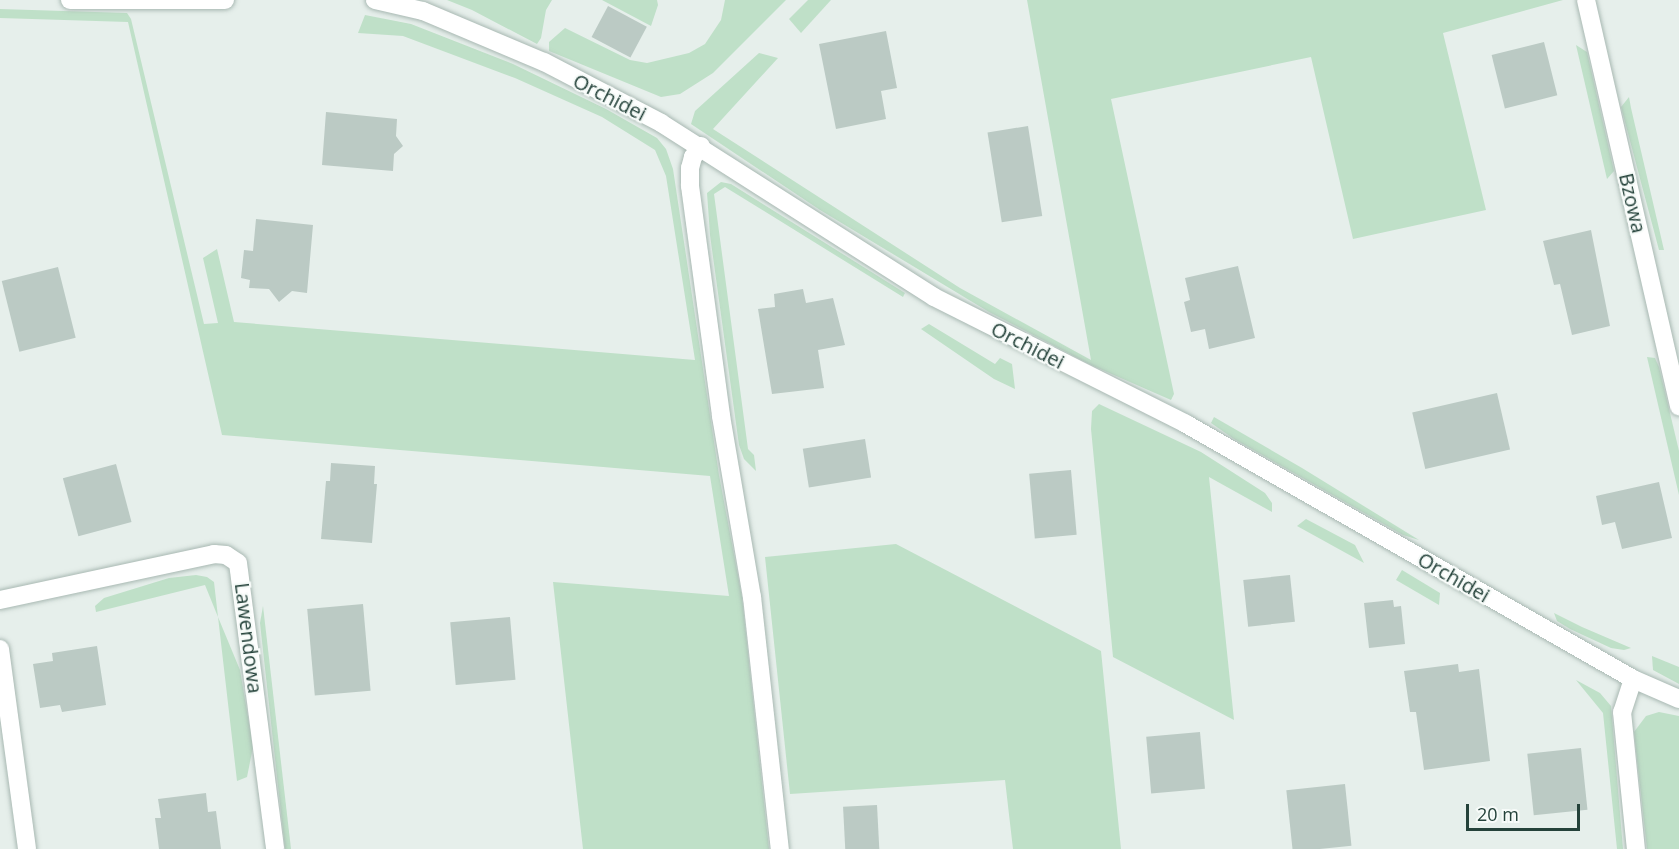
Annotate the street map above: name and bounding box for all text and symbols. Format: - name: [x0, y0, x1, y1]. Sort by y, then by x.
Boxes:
- street label: Orchidei: [569, 68, 651, 126]
- street label: Bzowa: [1614, 171, 1652, 235]
- street label: Orchidei: [987, 316, 1069, 374]
- street label: Orchidei: [1414, 547, 1494, 607]
- street label: Lawendowa: [230, 581, 268, 695]
- scale bar: [1469, 792, 1583, 830]
- text: 20 m: [1477, 802, 1519, 826]

